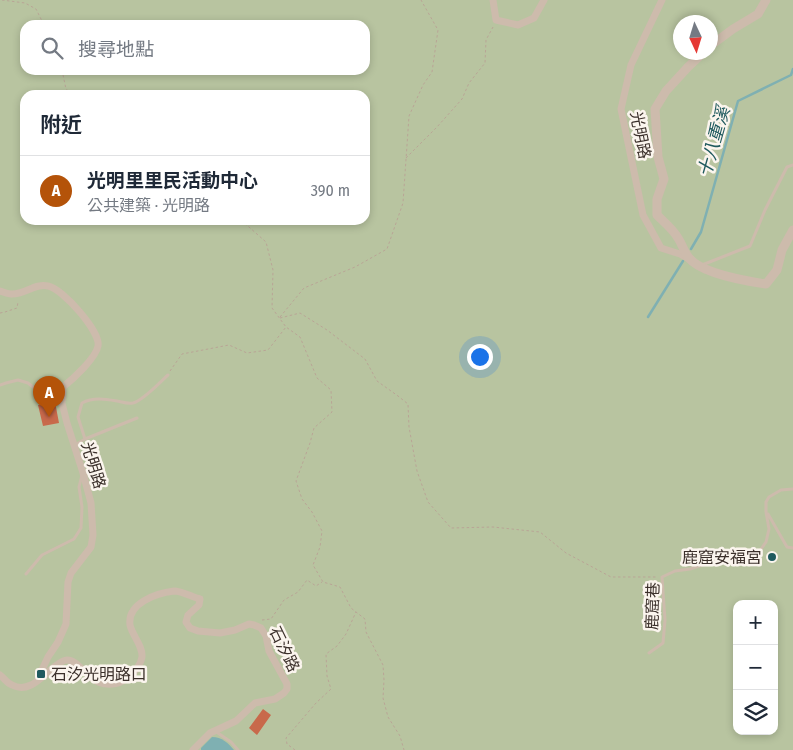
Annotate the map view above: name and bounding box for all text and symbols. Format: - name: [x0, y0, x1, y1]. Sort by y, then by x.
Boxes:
- north arrow: [673, 15, 718, 60]
- search box: [20, 20, 370, 75]
- icon: search: [38, 34, 66, 62]
- text: 搜尋地點: [78, 38, 154, 61]
- water label: 十八重溪: [694, 101, 735, 180]
- street label: 光明路: [627, 110, 654, 160]
- text: 附近: [40, 112, 82, 138]
- text: 光明里里民活動中心: [87, 169, 258, 192]
- text: A: [52, 181, 60, 200]
- text: 390 m: [311, 181, 350, 200]
- text: 公共建築 · 光明路: [87, 196, 210, 215]
- your location: [467, 344, 493, 370]
- pin: A: [33, 376, 65, 417]
- street label: 光明路: [77, 439, 110, 491]
- place label: 鹿窟安福宮: [682, 548, 762, 567]
- marker: 鹿窟安福宮: [766, 551, 778, 563]
- street label: 鹿窟巷: [642, 582, 663, 630]
- map controls: [733, 600, 778, 735]
- button: +: [733, 600, 778, 645]
- street label: 石汐路: [265, 623, 304, 675]
- button: −: [733, 645, 778, 690]
- place label: 石汐光明路口: [51, 665, 147, 684]
- marker: 石汐光明路口: [35, 668, 47, 680]
- button: layers: [733, 690, 778, 735]

